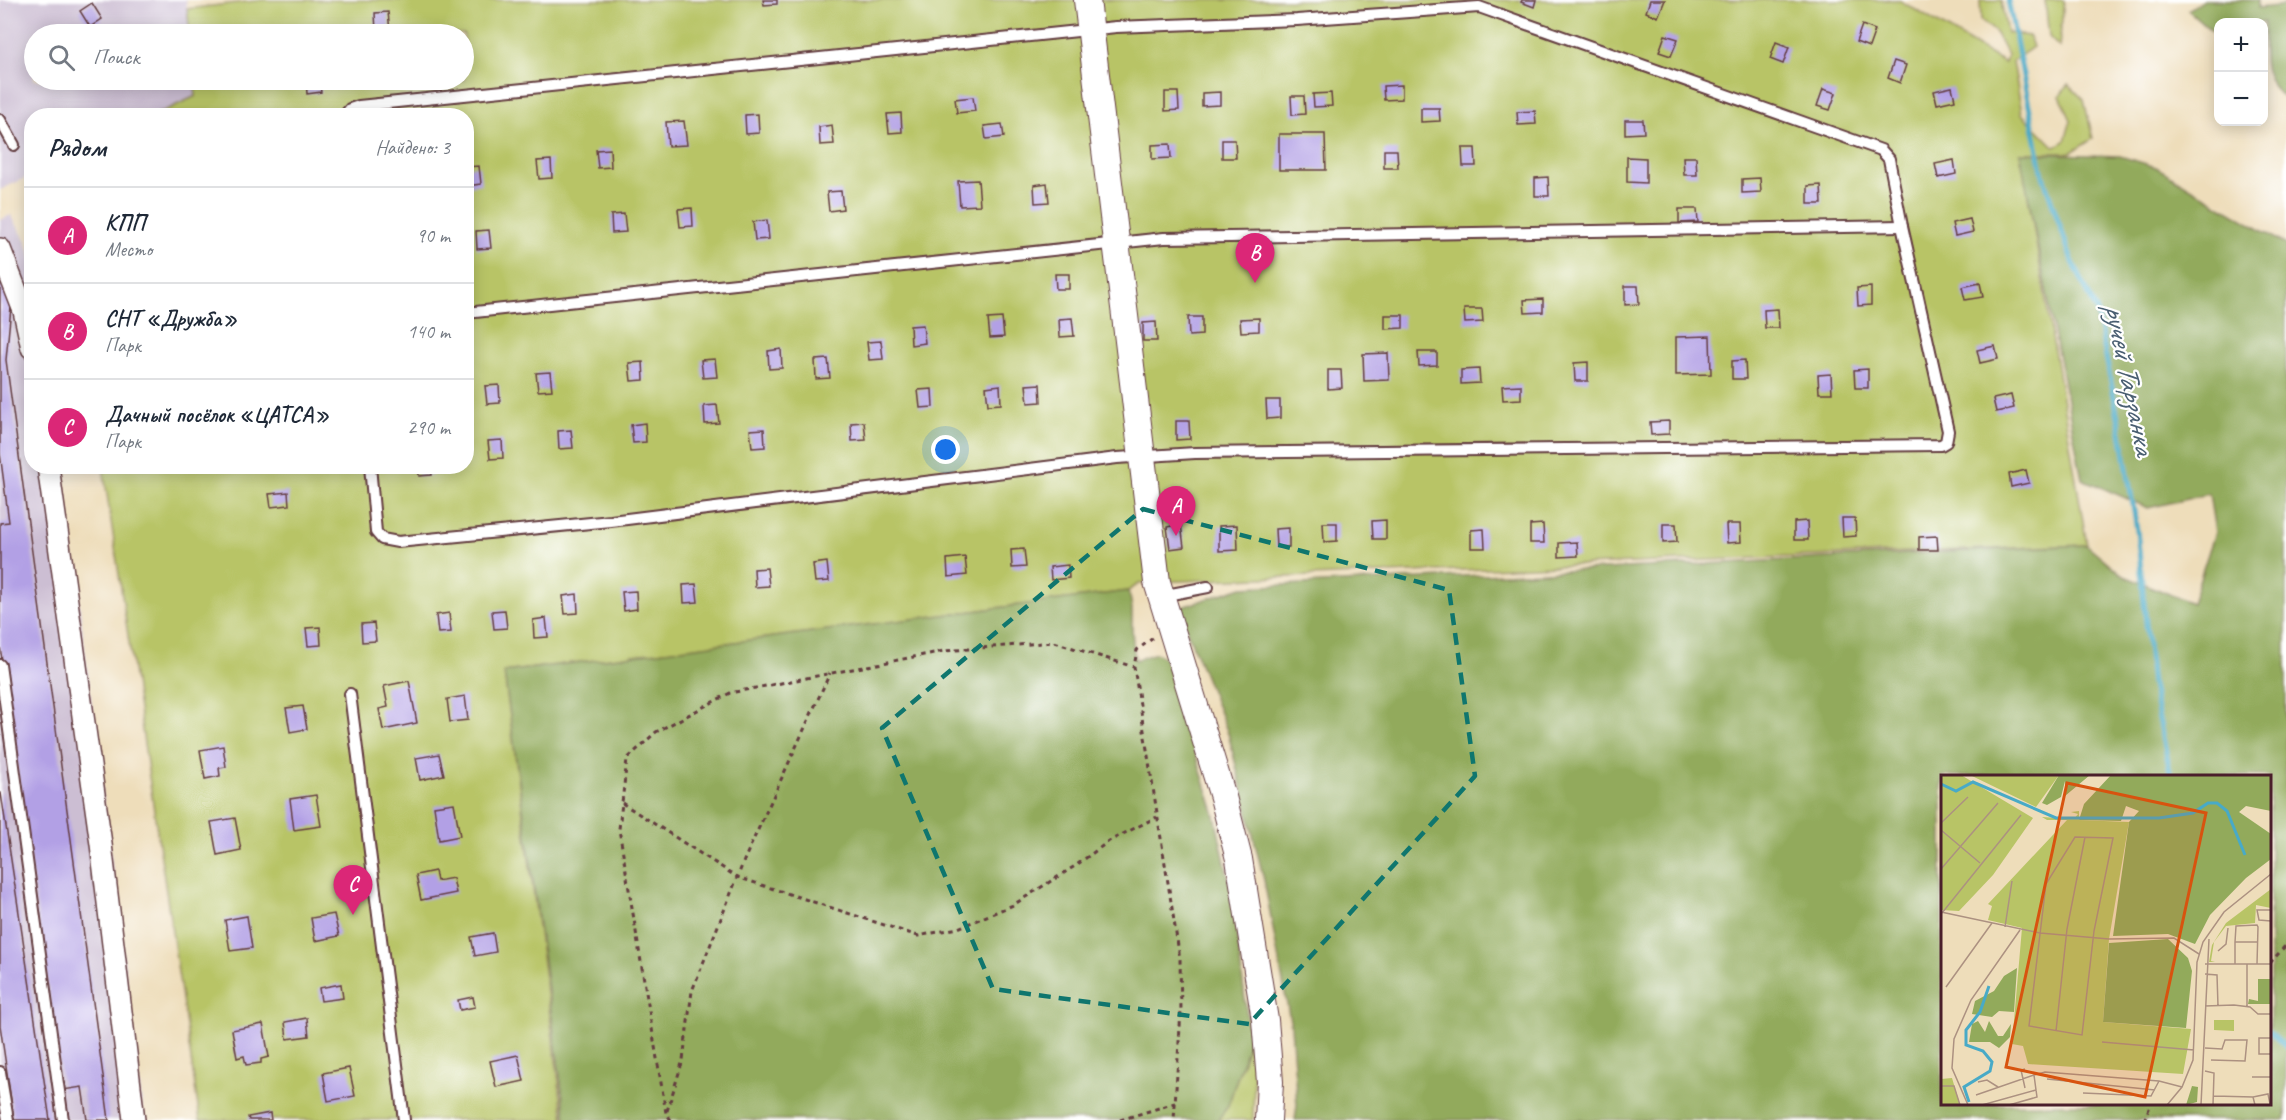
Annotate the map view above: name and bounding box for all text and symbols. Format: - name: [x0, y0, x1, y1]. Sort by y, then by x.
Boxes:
- map controls: [2214, 18, 2268, 126]
- button: +: [2214, 18, 2268, 72]
- search box: [24, 24, 474, 90]
- icon: search: [45, 41, 78, 74]
- text: Поиск: [93, 43, 139, 71]
- button: −: [2214, 72, 2268, 126]
- text: Рядом: [48, 131, 106, 164]
- text: Найдено: 3: [375, 135, 450, 160]
- text: КПП: [105, 209, 145, 237]
- text: A: [62, 223, 73, 248]
- text: 90 m: [416, 223, 450, 248]
- pin: B: [1236, 234, 1274, 283]
- text: Место: [105, 237, 152, 262]
- water label: ручей Тарзанка: [2095, 299, 2165, 461]
- text: СНТ «Дружба»: [105, 305, 237, 333]
- text: B: [62, 319, 73, 344]
- text: 140 m: [407, 319, 450, 344]
- text: Парк: [105, 333, 141, 358]
- text: Дачный посёлок «ЦАТСА»: [105, 401, 329, 429]
- text: C: [63, 415, 72, 440]
- text: 290 m: [407, 415, 450, 440]
- text: Парк: [105, 429, 141, 454]
- your location: [931, 435, 960, 464]
- pin: A: [1156, 486, 1196, 536]
- inset map: [1941, 775, 2271, 1105]
- pin: C: [334, 866, 372, 915]

